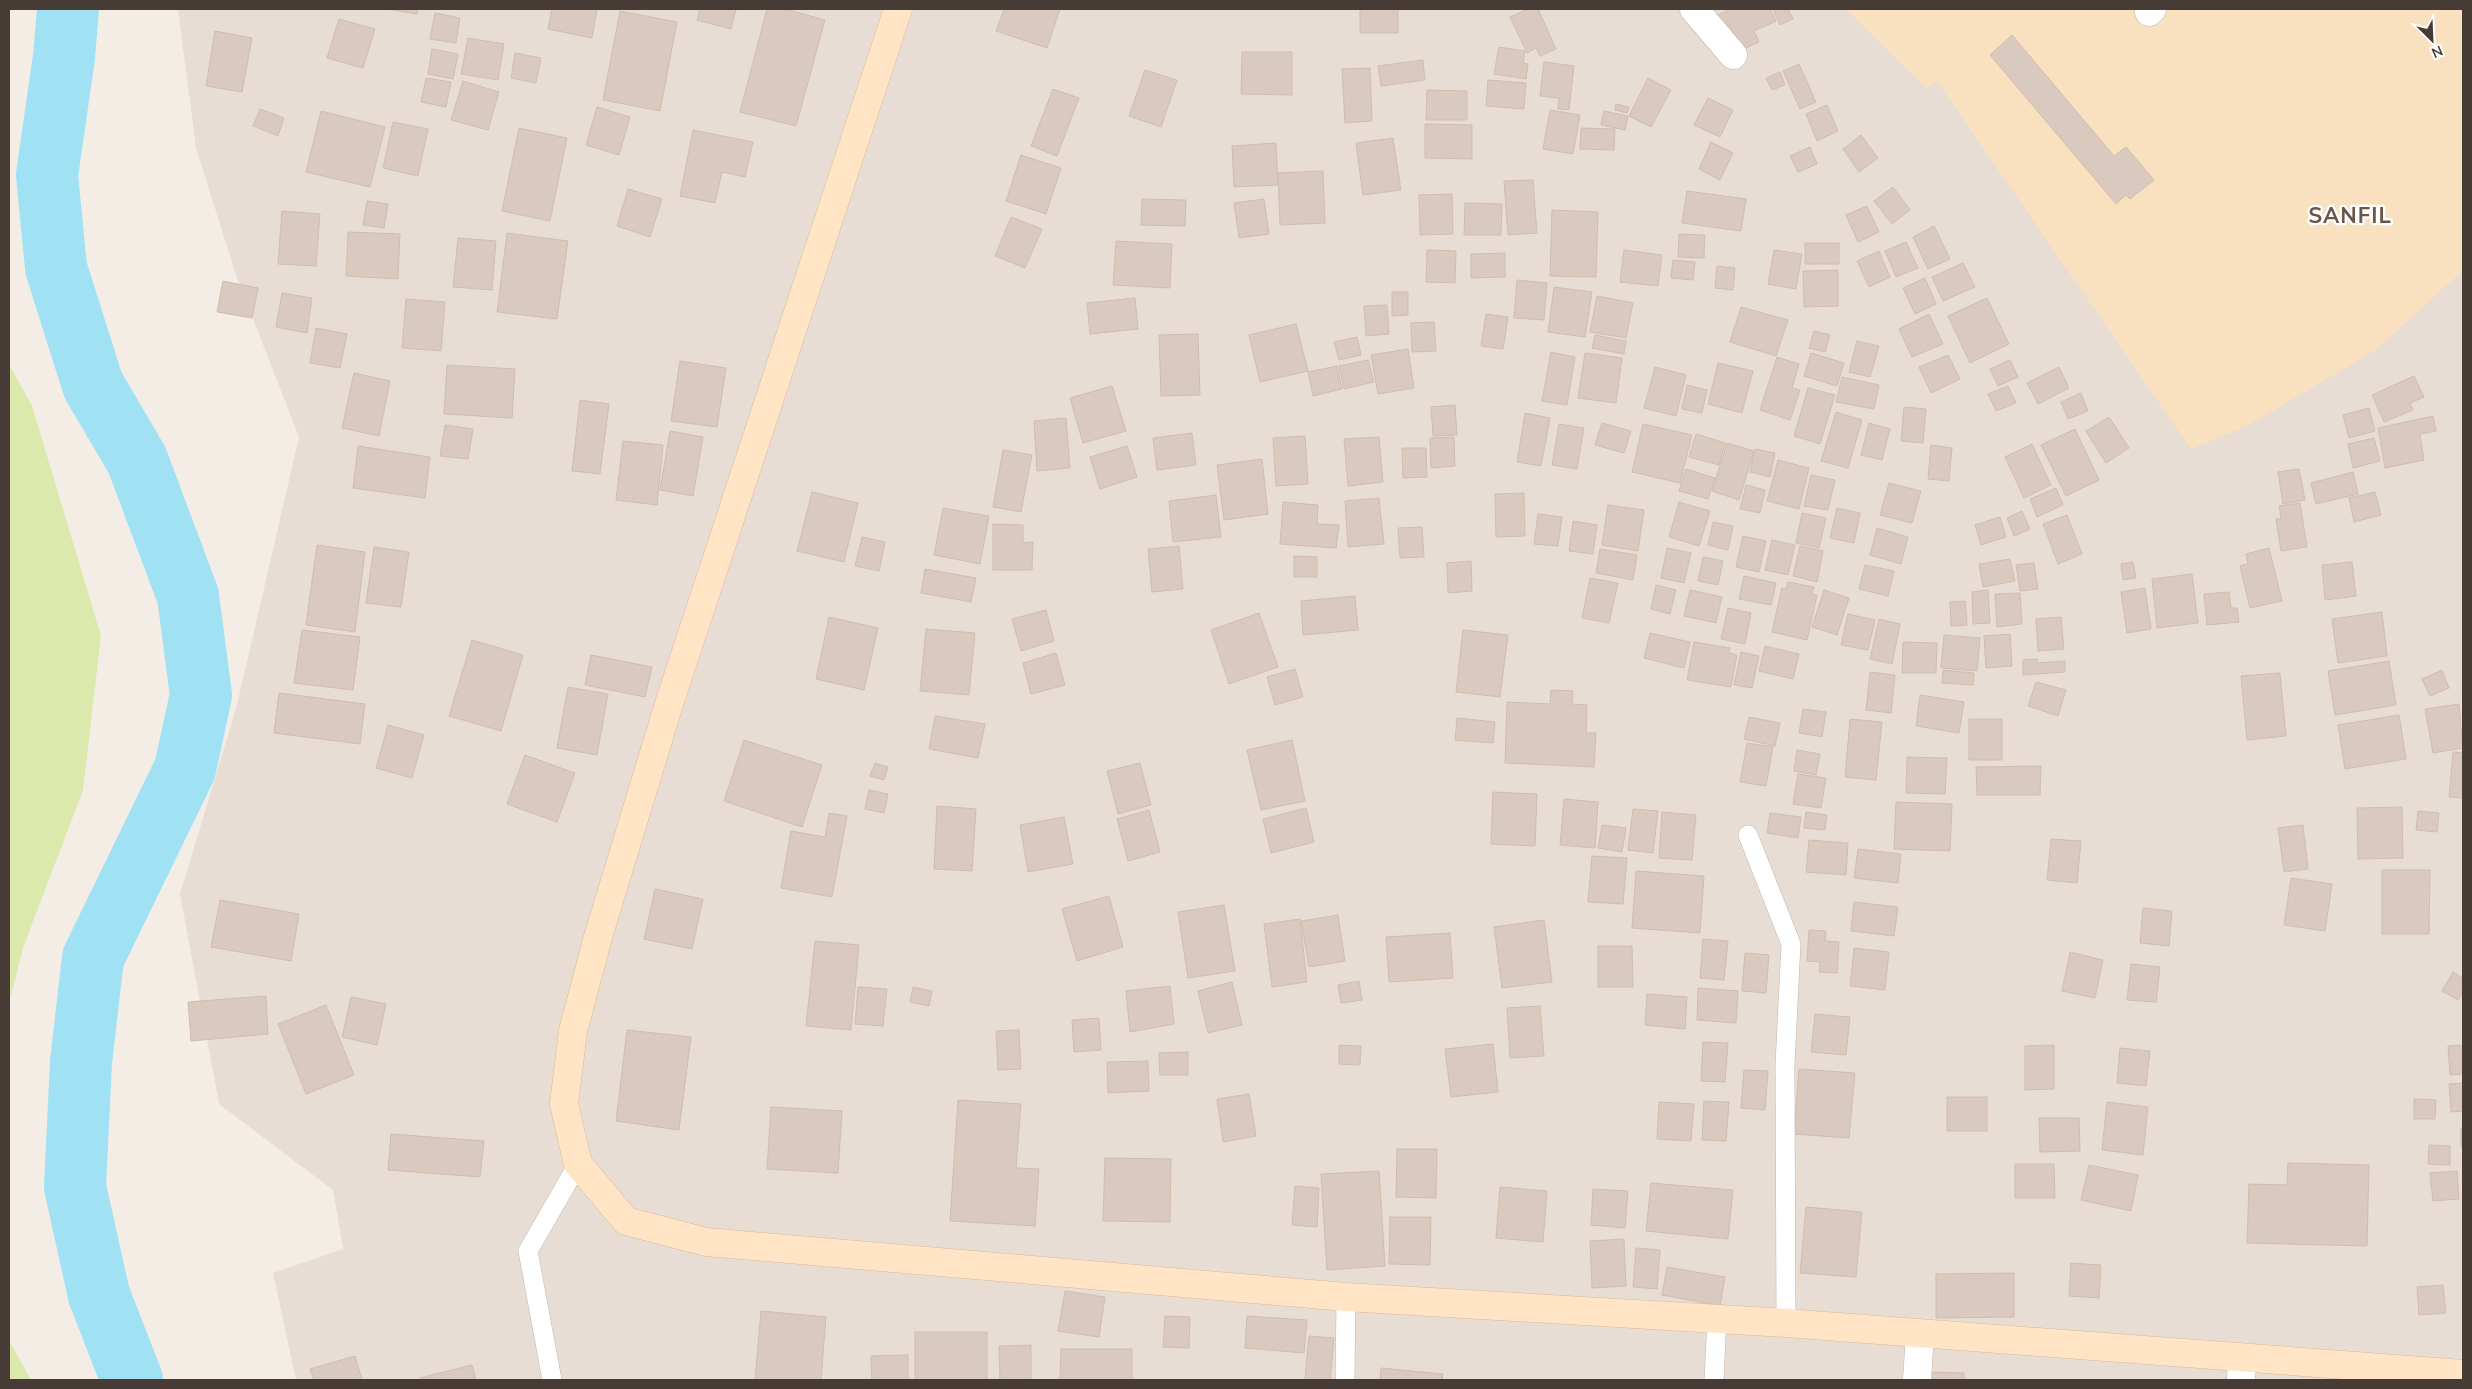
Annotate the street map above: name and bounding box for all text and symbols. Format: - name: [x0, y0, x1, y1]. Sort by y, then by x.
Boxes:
- north arrow: [2407, 15, 2457, 65]
- text: N: [2428, 41, 2446, 62]
- district label: SANFIL: [2308, 201, 2392, 231]

